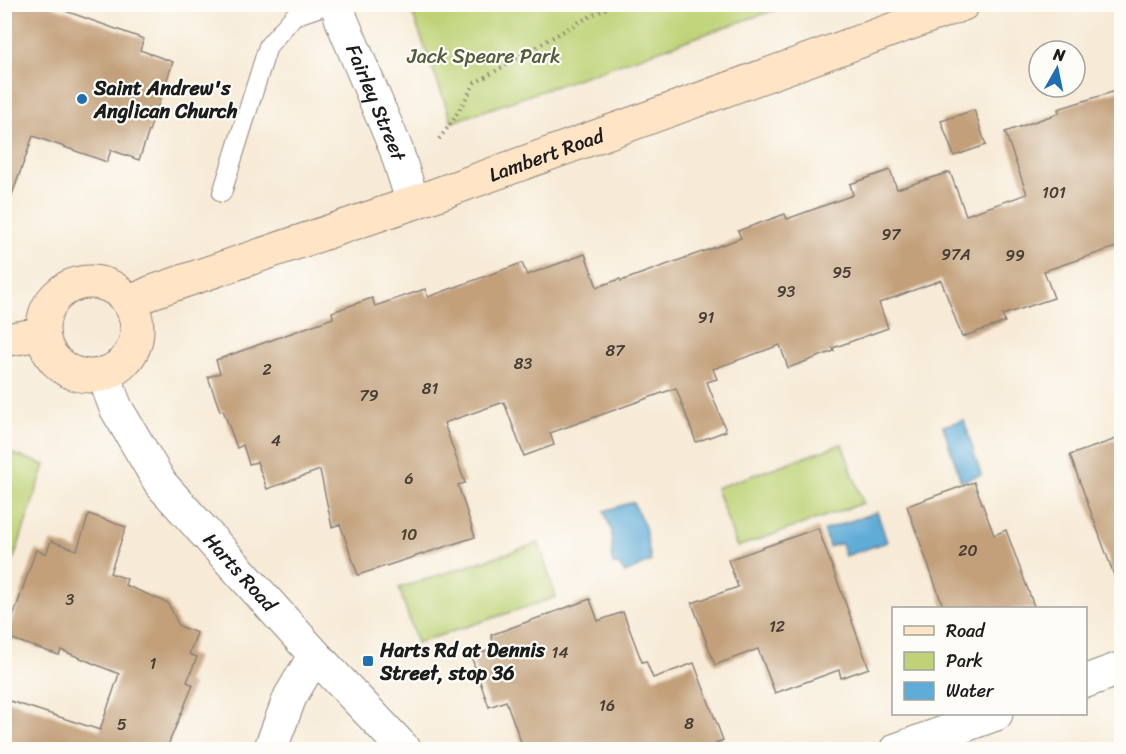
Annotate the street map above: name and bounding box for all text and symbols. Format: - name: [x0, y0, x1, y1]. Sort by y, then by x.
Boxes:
- street label: Fairley Street: [336, 39, 416, 166]
- park label: Jack Speare Park: [406, 39, 561, 74]
- north arrow: [1027, 39, 1087, 99]
- text: N: [1051, 39, 1068, 70]
- place label: Saint Andrew's Anglican Church: [93, 71, 238, 129]
- marker: Saint Andrew's Anglican Church: [75, 92, 89, 106]
- street label: Lambert Road: [484, 118, 610, 192]
- house number: 101: [1042, 178, 1066, 207]
- house number: 97: [882, 220, 901, 249]
- house number: 97A: [941, 240, 971, 269]
- house number: 99: [1005, 241, 1025, 270]
- house number: 95: [832, 258, 852, 287]
- house number: 93: [777, 277, 796, 306]
- house number: 91: [698, 303, 714, 332]
- house number: 87: [606, 336, 625, 365]
- house number: 83: [514, 349, 532, 378]
- house number: 2: [262, 355, 272, 384]
- house number: 81: [422, 374, 438, 403]
- house number: 79: [360, 381, 379, 410]
- house number: 4: [271, 426, 281, 455]
- house number: 6: [404, 464, 414, 493]
- house number: 10: [401, 520, 417, 549]
- street label: Harts Road: [194, 524, 286, 621]
- house number: 20: [958, 536, 978, 565]
- house number: 3: [66, 585, 75, 614]
- legend: [892, 607, 1087, 715]
- house number: 12: [769, 612, 785, 641]
- text: Road: [946, 615, 986, 647]
- place label: Harts Rd at Dennis Street, stop 36: [379, 633, 546, 691]
- house number: 14: [552, 638, 568, 667]
- text: Park: [946, 645, 983, 677]
- house number: 1: [150, 649, 157, 678]
- marker: Harts Rd at Dennis Street, stop 36: [361, 654, 375, 668]
- text: Water: [946, 675, 995, 707]
- house number: 16: [599, 691, 615, 720]
- house number: 8: [684, 709, 694, 738]
- house number: 5: [117, 710, 127, 739]

